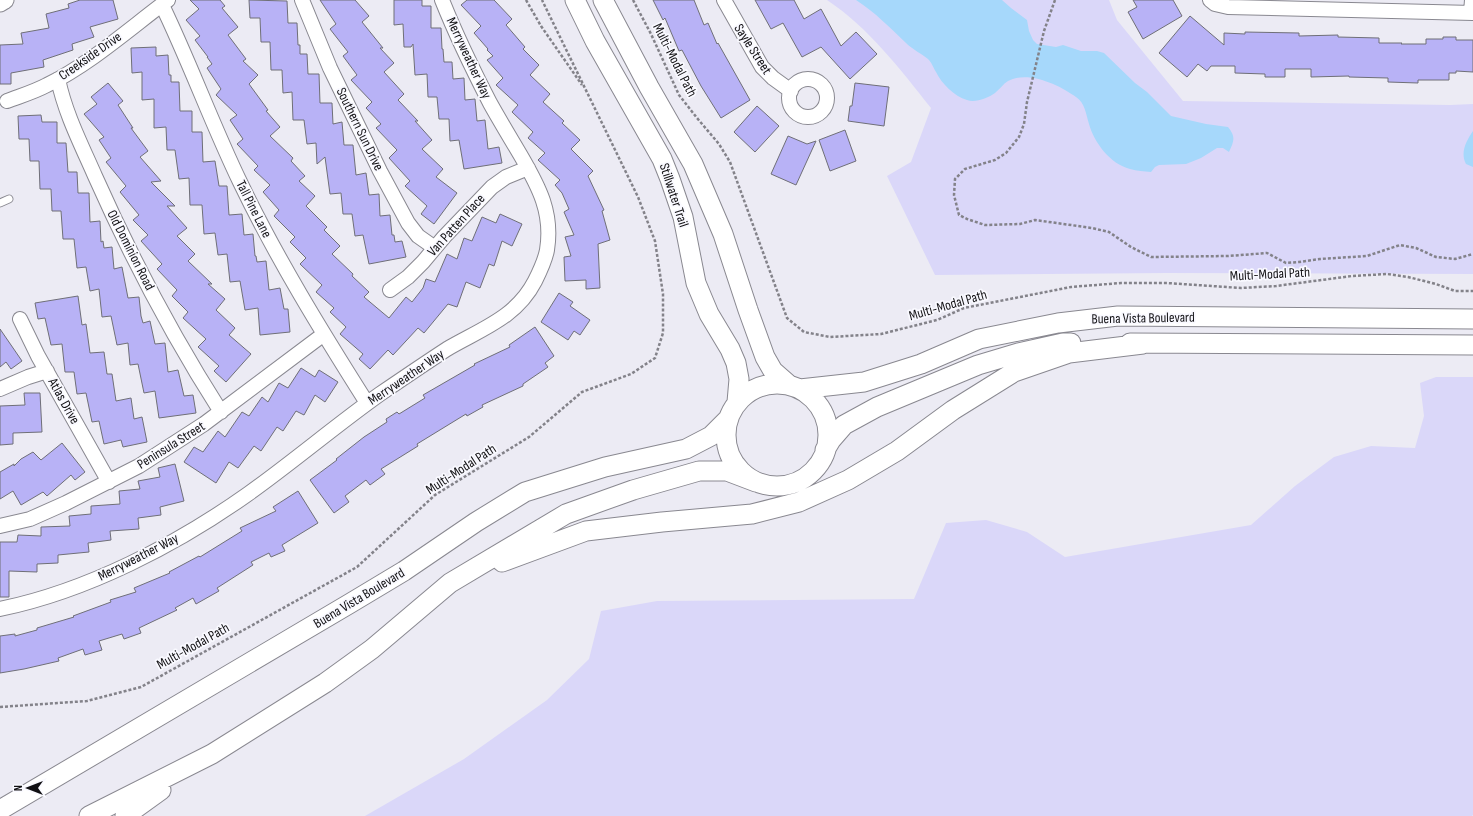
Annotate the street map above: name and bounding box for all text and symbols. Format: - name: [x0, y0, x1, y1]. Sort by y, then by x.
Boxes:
- street label: Merryweather Way: [443, 15, 496, 102]
- street label: Multi-Modal Path: [649, 20, 701, 100]
- street label: Sayle Street: [730, 21, 776, 77]
- street label: Creekside Drive: [55, 28, 125, 84]
- street label: Southern Sun Drive: [333, 85, 387, 173]
- street label: Stillwater Trail: [656, 161, 692, 229]
- street label: Tall Pine Lane: [232, 177, 276, 241]
- street label: Van Patten Place: [424, 190, 488, 260]
- street label: Old Dominion Road: [103, 207, 159, 293]
- street label: Multi-Modal Path: [1229, 263, 1311, 285]
- street label: Multi-Modal Path: [907, 286, 989, 324]
- street label: Buena Vista Boulevard: [1091, 309, 1195, 327]
- street label: Merryweather Way: [365, 345, 448, 409]
- street label: Atlas Drive: [44, 374, 84, 427]
- street label: Peninsula Street: [134, 417, 208, 473]
- street label: Multi-Modal Path: [423, 440, 499, 498]
- street label: Merryweather Way: [95, 529, 182, 585]
- street label: Buena Vista Boulevard: [310, 564, 408, 632]
- street label: Multi-Modal Path: [154, 619, 232, 673]
- north arrow: [8, 768, 48, 808]
- text: N: [12, 785, 25, 791]

